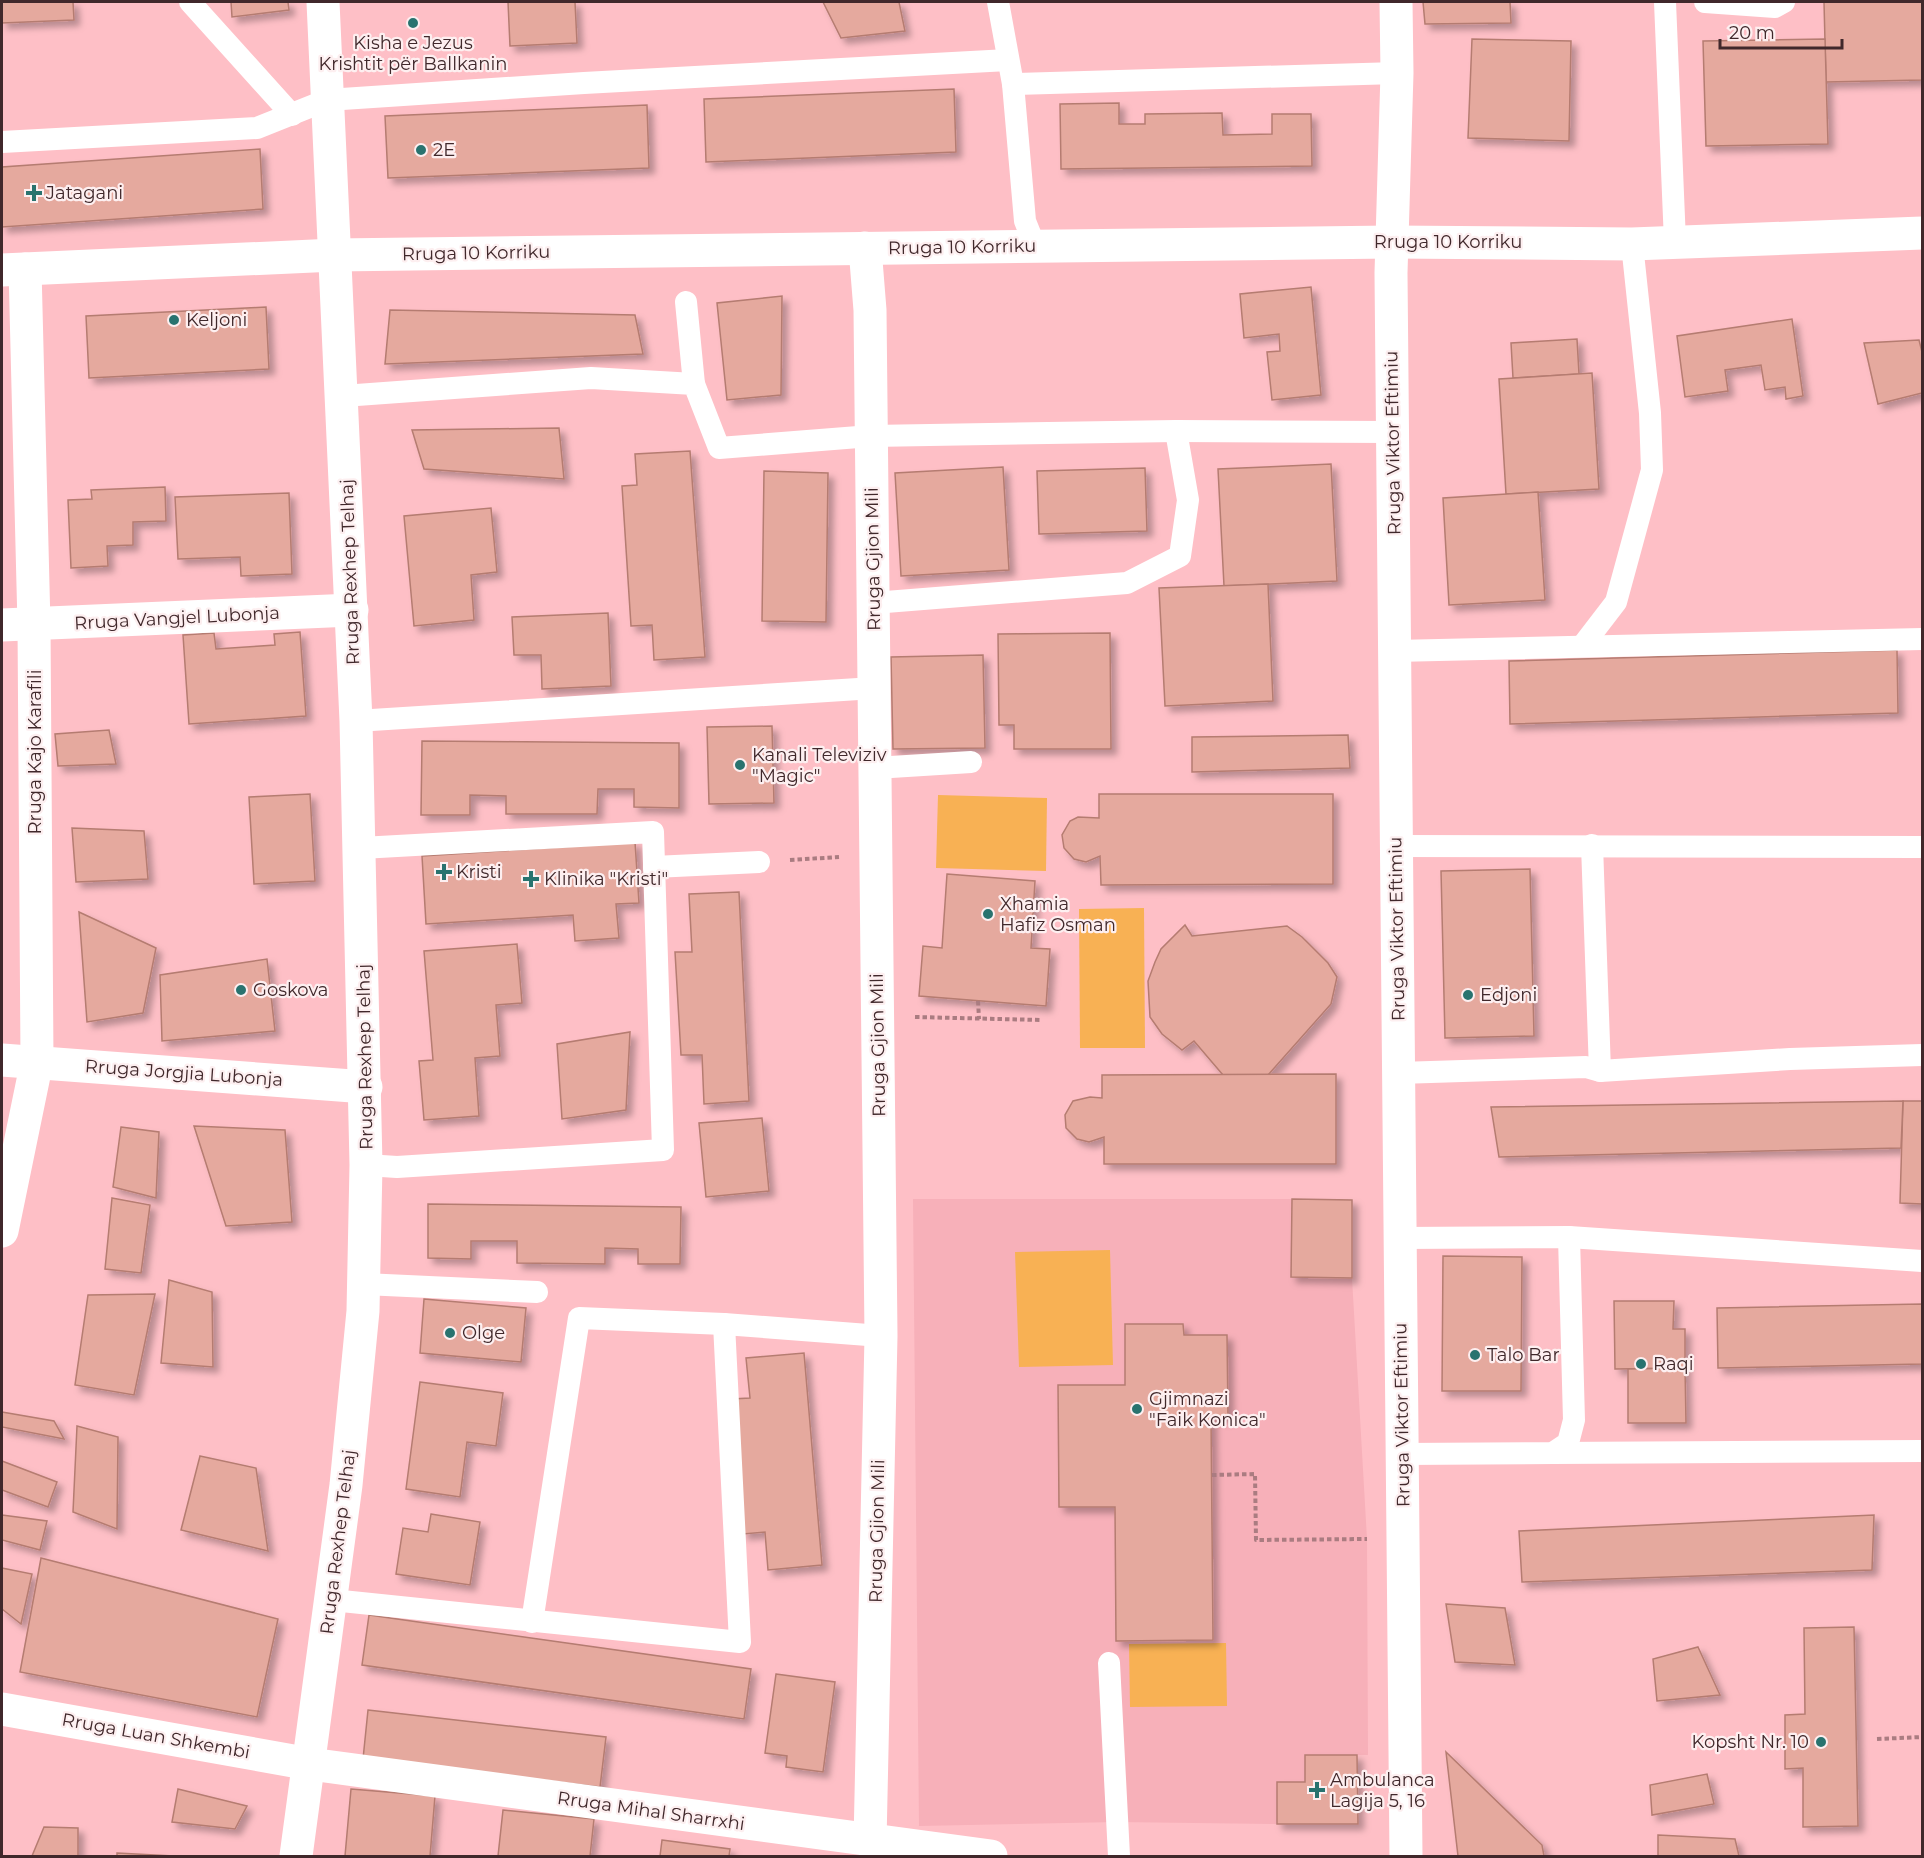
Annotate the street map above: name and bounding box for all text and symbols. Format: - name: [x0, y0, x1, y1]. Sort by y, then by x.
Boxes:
- scale bar: [1720, 12, 1842, 50]
- marker: Kisha e Jezus Krishtit për Ballkanin: [406, 16, 420, 30]
- text: 20 m: [1729, 22, 1775, 44]
- place label: Kisha e Jezus Krishtit për Ballkanin: [319, 32, 507, 75]
- place label: 2E: [433, 139, 455, 161]
- marker: 2E: [414, 143, 428, 157]
- place label: Jatagani: [45, 182, 123, 204]
- marker: Jatagani: [27, 186, 41, 200]
- street label: Rruga 10 Korriku: [1374, 231, 1522, 253]
- street label: Rruga 10 Korriku: [888, 235, 1036, 259]
- street label: Rruga 10 Korriku: [402, 241, 550, 265]
- place label: Keljoni: [186, 309, 247, 331]
- marker: Keljoni: [167, 313, 181, 327]
- street label: Rruga Viktor Eftimiu: [1380, 351, 1406, 535]
- street label: Rruga Rexhep Telhaj: [336, 479, 364, 665]
- street label: Rruga Gjion Mili: [861, 487, 885, 631]
- street label: Rruga Vangjel Lubonja: [74, 602, 280, 634]
- street label: Rruga Kajo Karafili: [24, 669, 46, 835]
- place label: Kanali Televiziv "Magic": [752, 744, 887, 787]
- marker: Kanali Televiziv "Magic": [733, 758, 747, 772]
- street label: Rruga Viktor Eftimiu: [1384, 837, 1410, 1021]
- place label: Kristi: [456, 861, 501, 883]
- marker: Kristi: [437, 865, 451, 879]
- place label: Klinika "Kristi": [544, 868, 668, 890]
- marker: Klinika "Kristi": [522, 870, 540, 888]
- place label: Xhamia Hafiz Osman: [1000, 893, 1116, 936]
- marker: Xhamia Hafiz Osman: [981, 907, 995, 921]
- street label: Rruga Rexhep Telhaj: [352, 964, 378, 1150]
- street label: Rruga Gjion Mili: [866, 973, 890, 1117]
- place label: Goskova: [253, 979, 328, 1001]
- marker: Goskova: [234, 983, 248, 997]
- place label: Edjoni: [1480, 984, 1537, 1006]
- marker: Edjoni: [1461, 988, 1475, 1002]
- street label: Rruga Jorgjia Lubonja: [84, 1055, 284, 1091]
- place label: Olge: [462, 1322, 505, 1344]
- street label: Rruga Viktor Eftimiu: [1389, 1323, 1415, 1507]
- marker: Olge: [443, 1326, 457, 1340]
- place label: Talo Bar: [1487, 1344, 1560, 1366]
- marker: Talo Bar: [1468, 1348, 1482, 1362]
- place label: Raqi: [1653, 1353, 1694, 1375]
- marker: Raqi: [1634, 1357, 1648, 1371]
- place label: Gjimnazi "Faik Konica": [1149, 1388, 1266, 1431]
- marker: Gjimnazi "Faik Konica": [1130, 1402, 1144, 1416]
- street label: Rruga Rexhep Telhaj: [316, 1448, 360, 1636]
- street label: Rruga Gjion Mili: [865, 1459, 889, 1603]
- street label: Rruga Luan Shkembi: [60, 1709, 252, 1763]
- place label: Kopsht Nr. 10: [1692, 1731, 1809, 1753]
- marker: Kopsht Nr. 10: [1814, 1735, 1828, 1749]
- place label: Ambulanca Lagija 5, 16: [1330, 1769, 1435, 1812]
- marker: Ambulanca Lagija 5, 16: [1308, 1781, 1326, 1799]
- street label: Rruga Mihal Sharrxhi: [556, 1787, 746, 1835]

